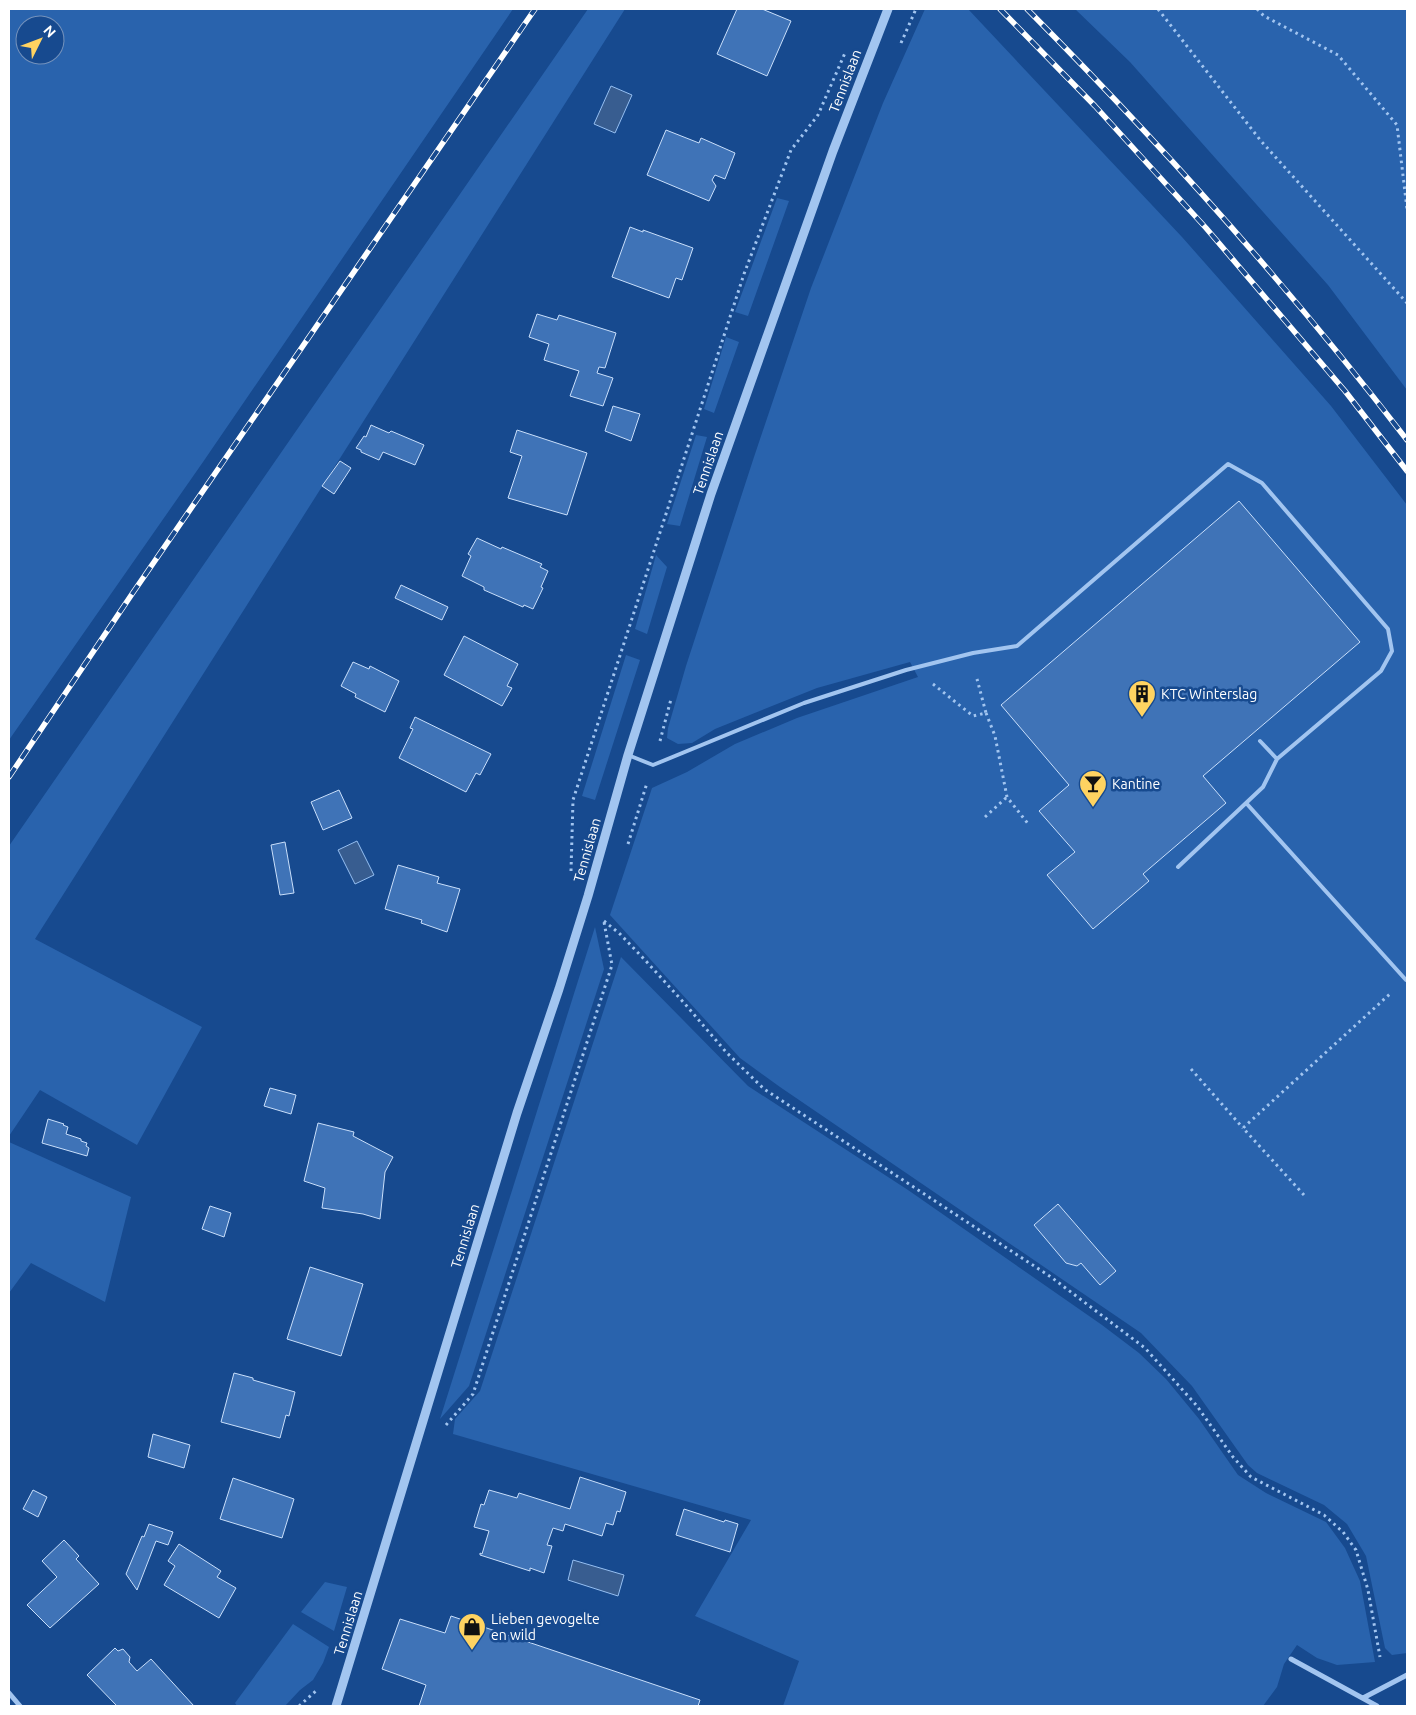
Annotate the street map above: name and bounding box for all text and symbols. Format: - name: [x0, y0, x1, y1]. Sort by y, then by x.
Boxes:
- north arrow: [15, 15, 65, 65]
- text: N: [40, 22, 59, 41]
- street label: Tennislaan: [826, 47, 864, 115]
- street label: Tennislaan: [690, 429, 726, 497]
- building icon: KTC Winterslag: [1127, 679, 1157, 718]
- place label: KTC Winterslag: [1161, 686, 1257, 702]
- bar icon: Kantine: [1078, 769, 1108, 808]
- place label: Kantine: [1112, 776, 1160, 792]
- street label: Tennislaan: [570, 816, 604, 884]
- street label: Tennislaan: [448, 1202, 482, 1270]
- street label: Tennislaan: [331, 1589, 365, 1657]
- place label: Lieben gevogelte en wild: [491, 1611, 600, 1643]
- shop icon: Lieben gevogelte en wild: [457, 1612, 487, 1651]

